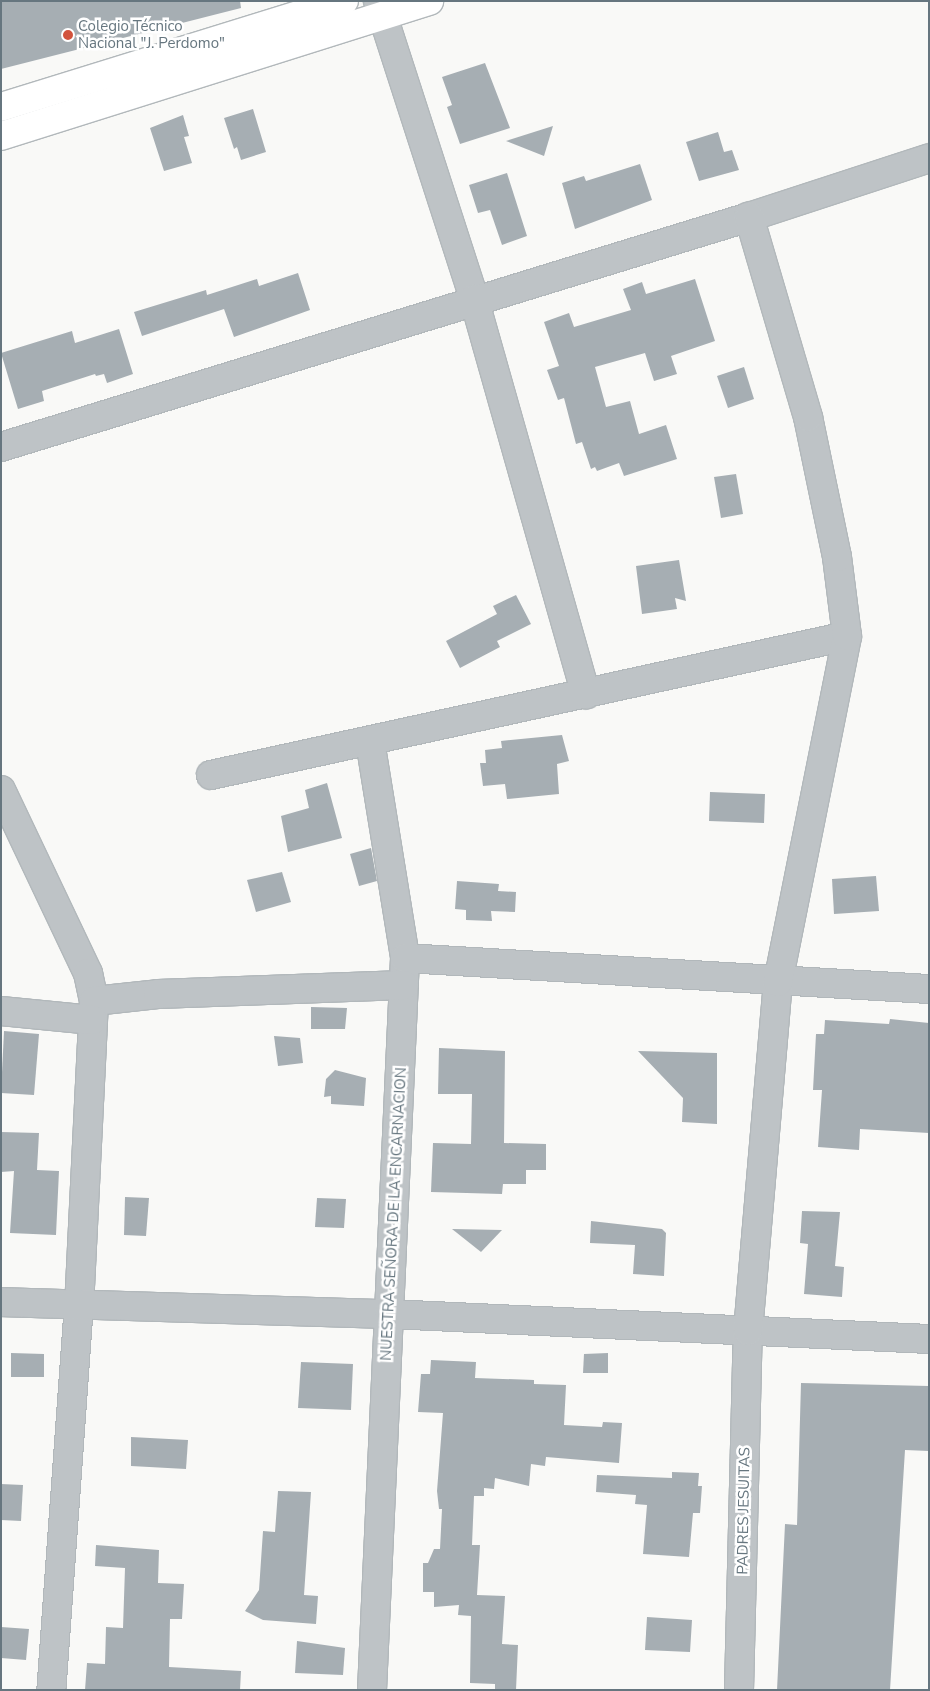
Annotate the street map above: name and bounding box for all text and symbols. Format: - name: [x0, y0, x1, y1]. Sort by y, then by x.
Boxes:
- place label: Colegio Técnico Nacional "J. Perdomo": [78, 17, 225, 52]
- marker: Colegio Técnico Nacional "J. Perdomo": [62, 29, 74, 41]
- street label: NUESTRA SEÑORA DE LA ENCARNACION: [377, 1067, 411, 1361]
- street label: PADRES JESUITAS: [734, 1447, 754, 1575]

